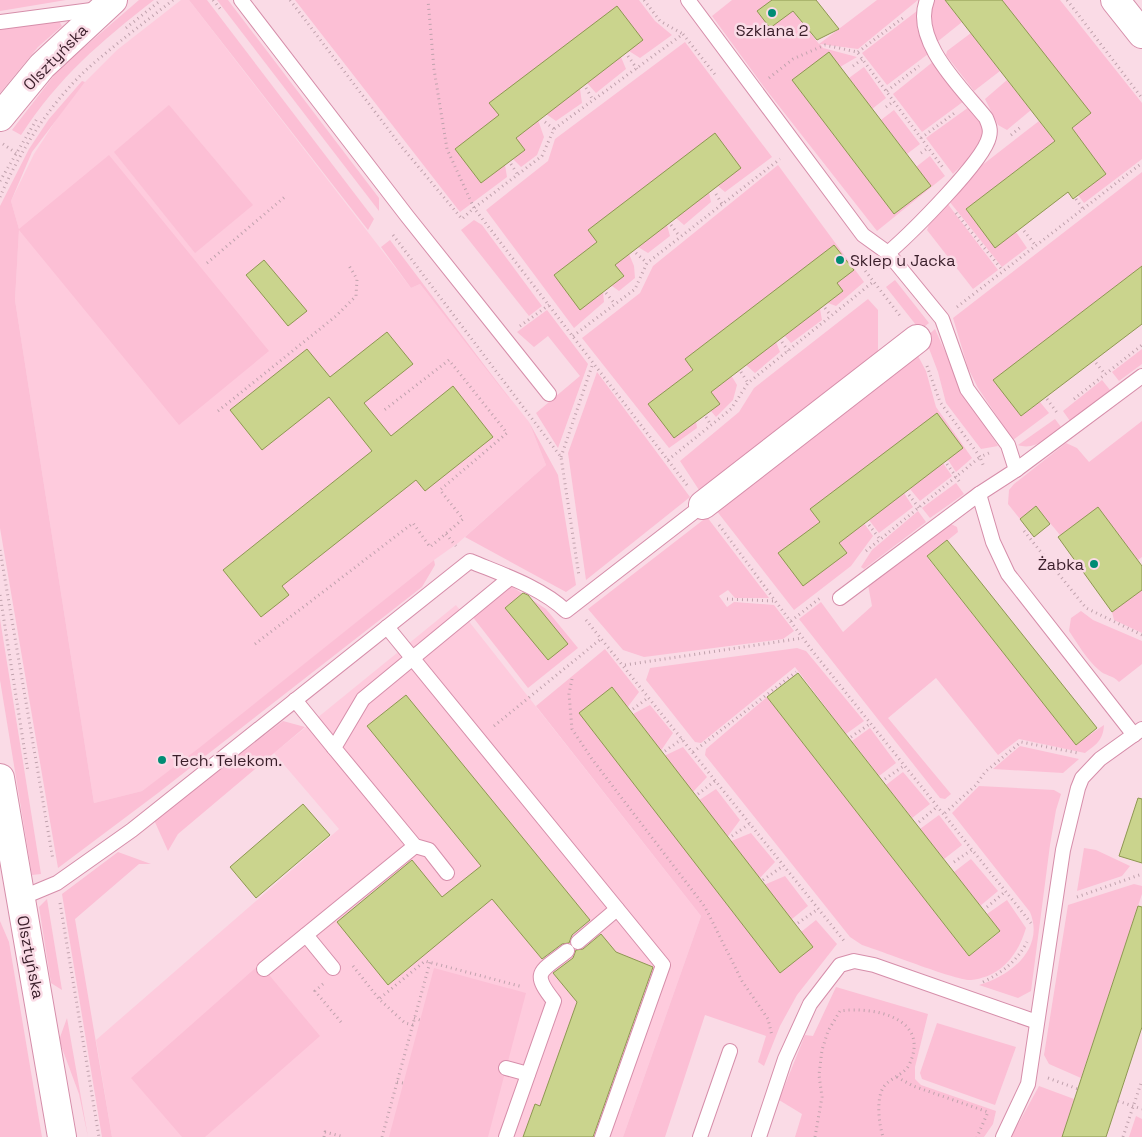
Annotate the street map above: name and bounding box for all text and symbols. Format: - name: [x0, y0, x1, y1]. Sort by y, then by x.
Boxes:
- marker: Szklana 2: [766, 7, 778, 19]
- street label: Olsztyńska: [18, 20, 92, 95]
- place label: Szklana 2: [736, 20, 808, 41]
- place label: Sklep u Jacka: [850, 250, 955, 271]
- marker: Sklep u Jacka: [834, 254, 846, 266]
- place label: Żabka: [1038, 554, 1084, 575]
- marker: Żabka: [1088, 558, 1100, 570]
- place label: Tech. Telekom.: [172, 750, 282, 771]
- marker: Tech. Telekom.: [156, 754, 168, 766]
- street label: Olsztyńska: [12, 914, 49, 1001]

